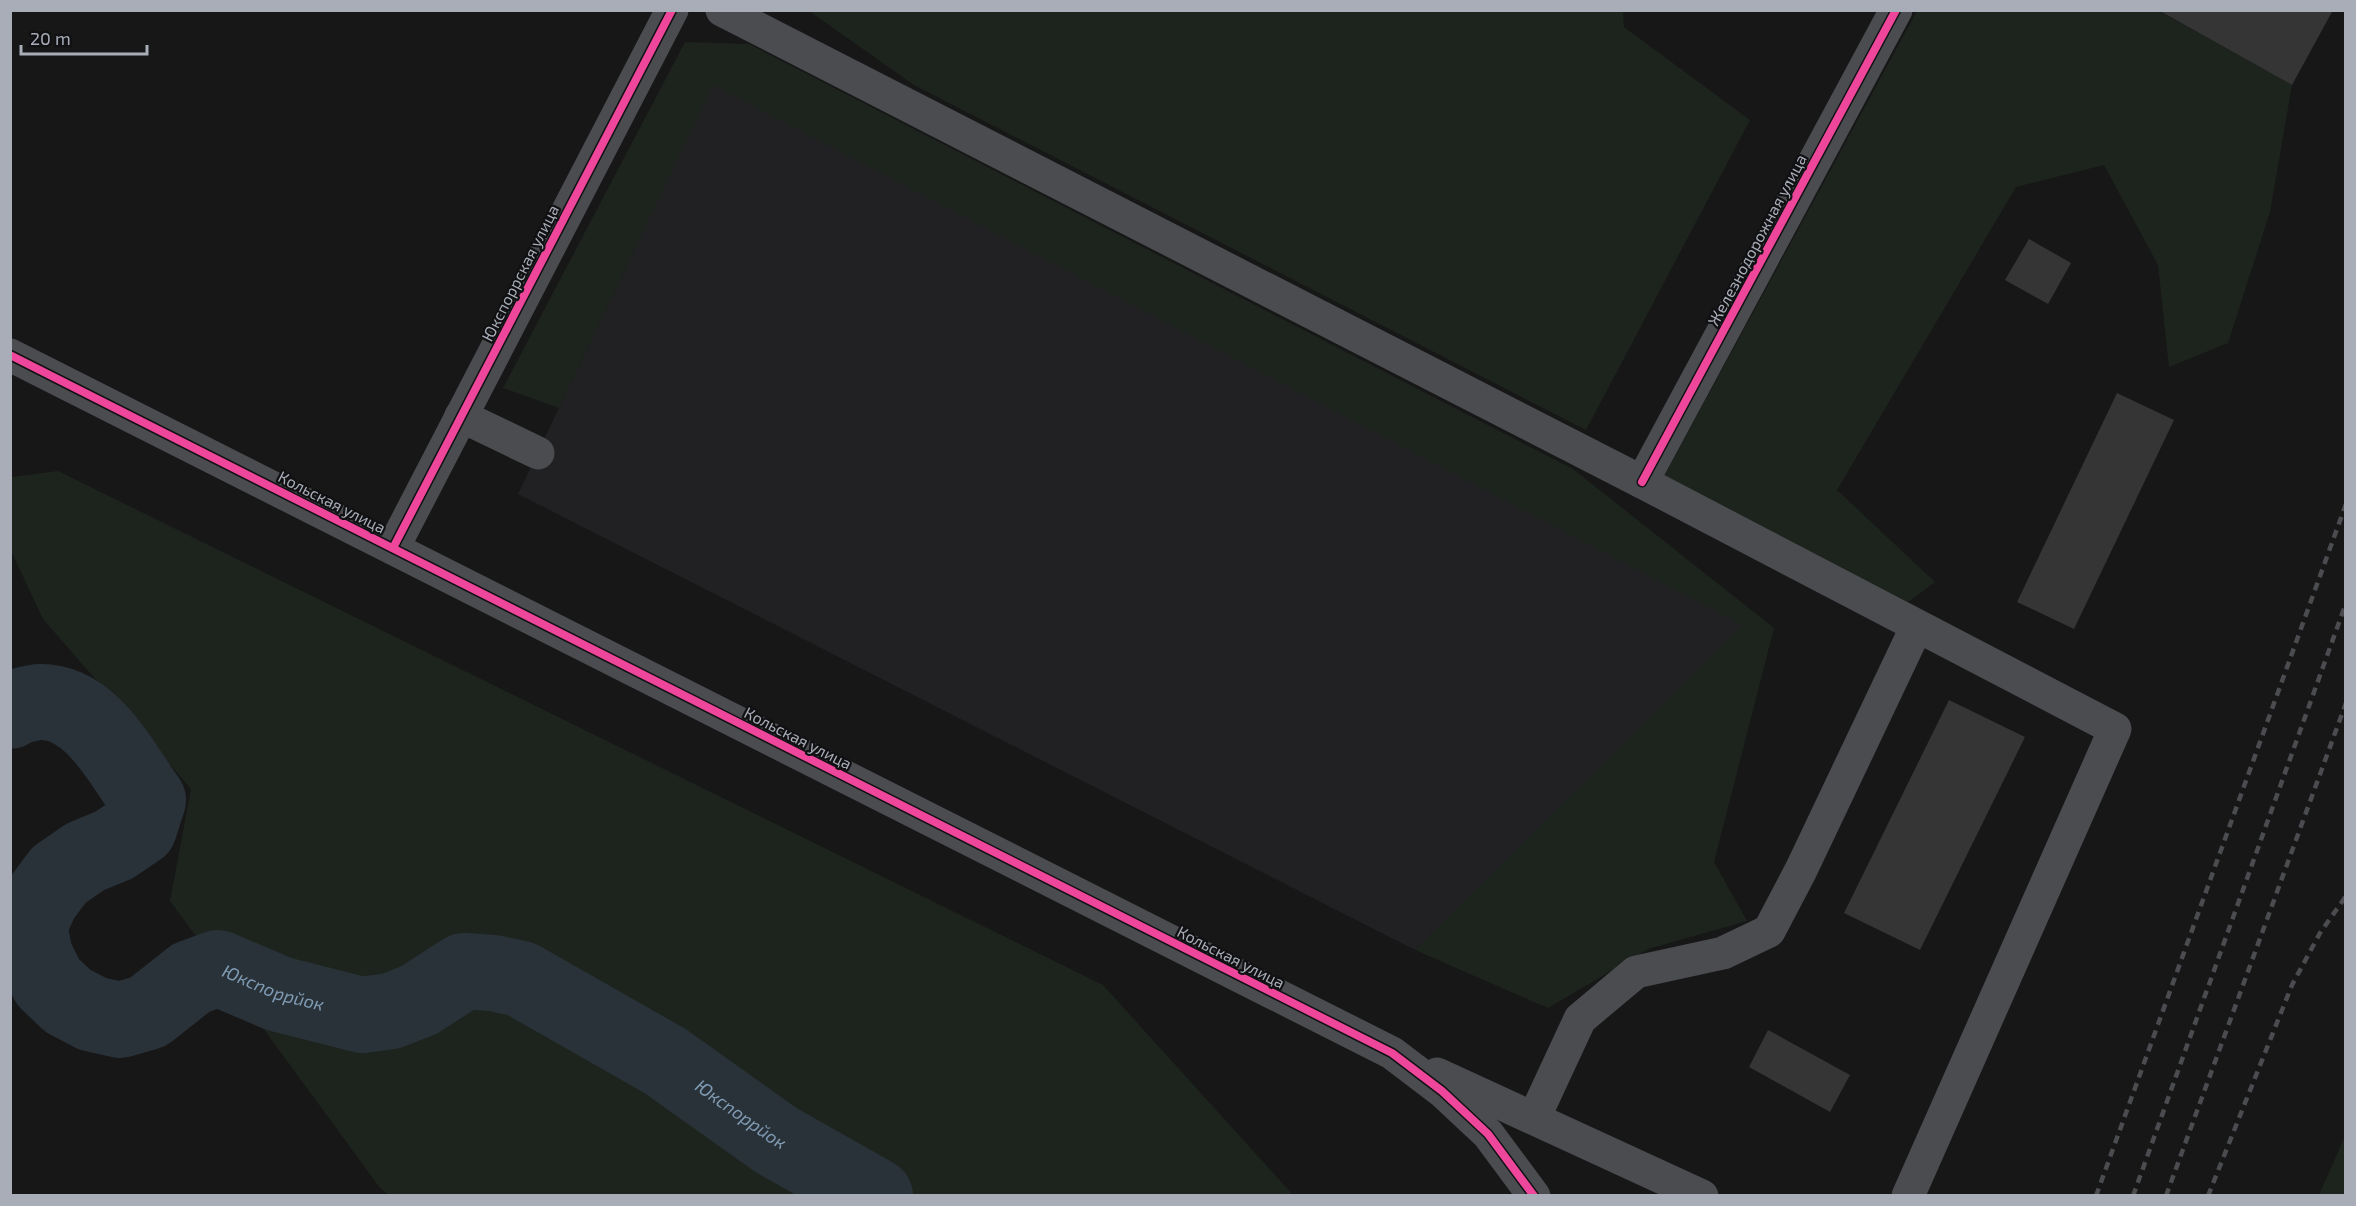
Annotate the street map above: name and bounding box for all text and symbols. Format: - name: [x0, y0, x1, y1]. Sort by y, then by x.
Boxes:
- scale bar: [21, 18, 147, 56]
- text: 20 m: [30, 27, 71, 49]
- street label: Железнодорожная улица: [1703, 151, 1811, 329]
- street label: Юкспоррская улица: [477, 201, 563, 345]
- street label: Кольская улица: [275, 466, 389, 538]
- street label: Кольская улица: [741, 702, 855, 774]
- street label: Кольская улица: [1174, 921, 1288, 993]
- water label: Юкспоррйок: [219, 959, 327, 1015]
- water label: Юкспоррйок: [691, 1074, 791, 1154]

